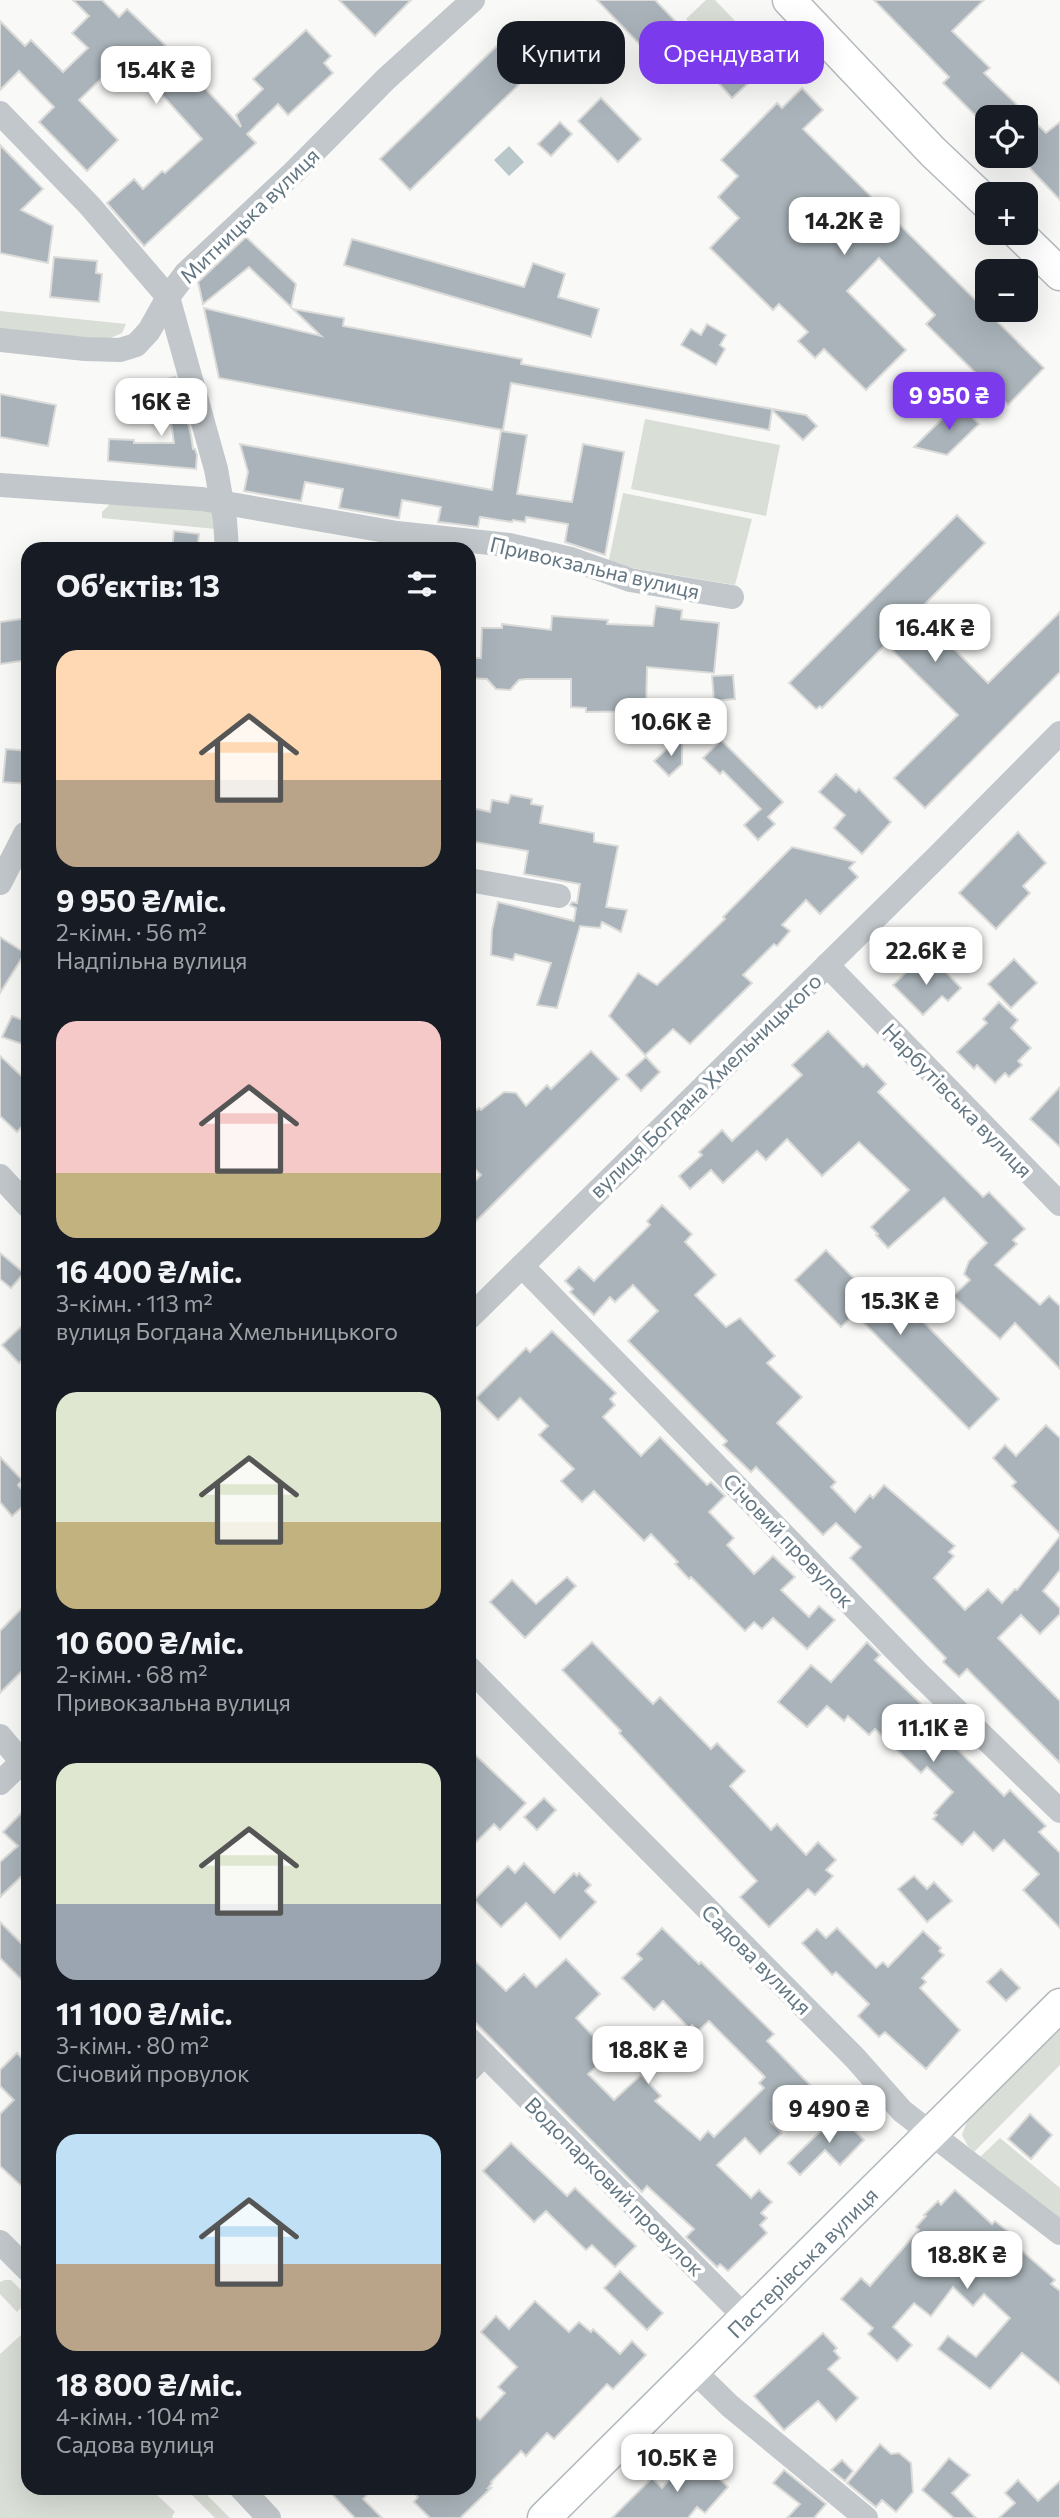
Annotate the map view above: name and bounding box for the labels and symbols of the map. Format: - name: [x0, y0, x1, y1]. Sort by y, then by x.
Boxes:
- pin: 15.4K ₴: [91, 46, 221, 106]
- street label: Митницька вулиця: [174, 142, 324, 288]
- pin: 14.2K ₴: [779, 198, 909, 257]
- pin: 9 950 ₴: [884, 372, 1014, 432]
- pin: 16K ₴: [112, 378, 210, 438]
- street label: Привокзальна вулиця: [488, 531, 702, 603]
- pin: 16.4K ₴: [870, 604, 1000, 664]
- pin: 10.6K ₴: [606, 698, 736, 758]
- pin: 22.6K ₴: [861, 928, 991, 987]
- street label: вулиця Богдана Хмельницького: [584, 968, 826, 1202]
- street label: Нарбутівська вулиця: [878, 1018, 1038, 1182]
- pin: 15.3K ₴: [835, 1278, 965, 1337]
- street label: Січовий провулок: [719, 1468, 859, 1612]
- pin: 11.1K ₴: [868, 1704, 998, 1764]
- street label: Садова вулиця: [697, 1899, 817, 2019]
- pin: 18.8K ₴: [583, 2026, 713, 2086]
- pin: 9 490 ₴: [764, 2086, 894, 2145]
- street label: Водопарковий провулок: [520, 2091, 710, 2281]
- street label: Пастерівська вулиця: [722, 2182, 882, 2342]
- pin: 18.8K ₴: [902, 2232, 1032, 2291]
- pin: 10.5K ₴: [612, 2434, 742, 2494]

